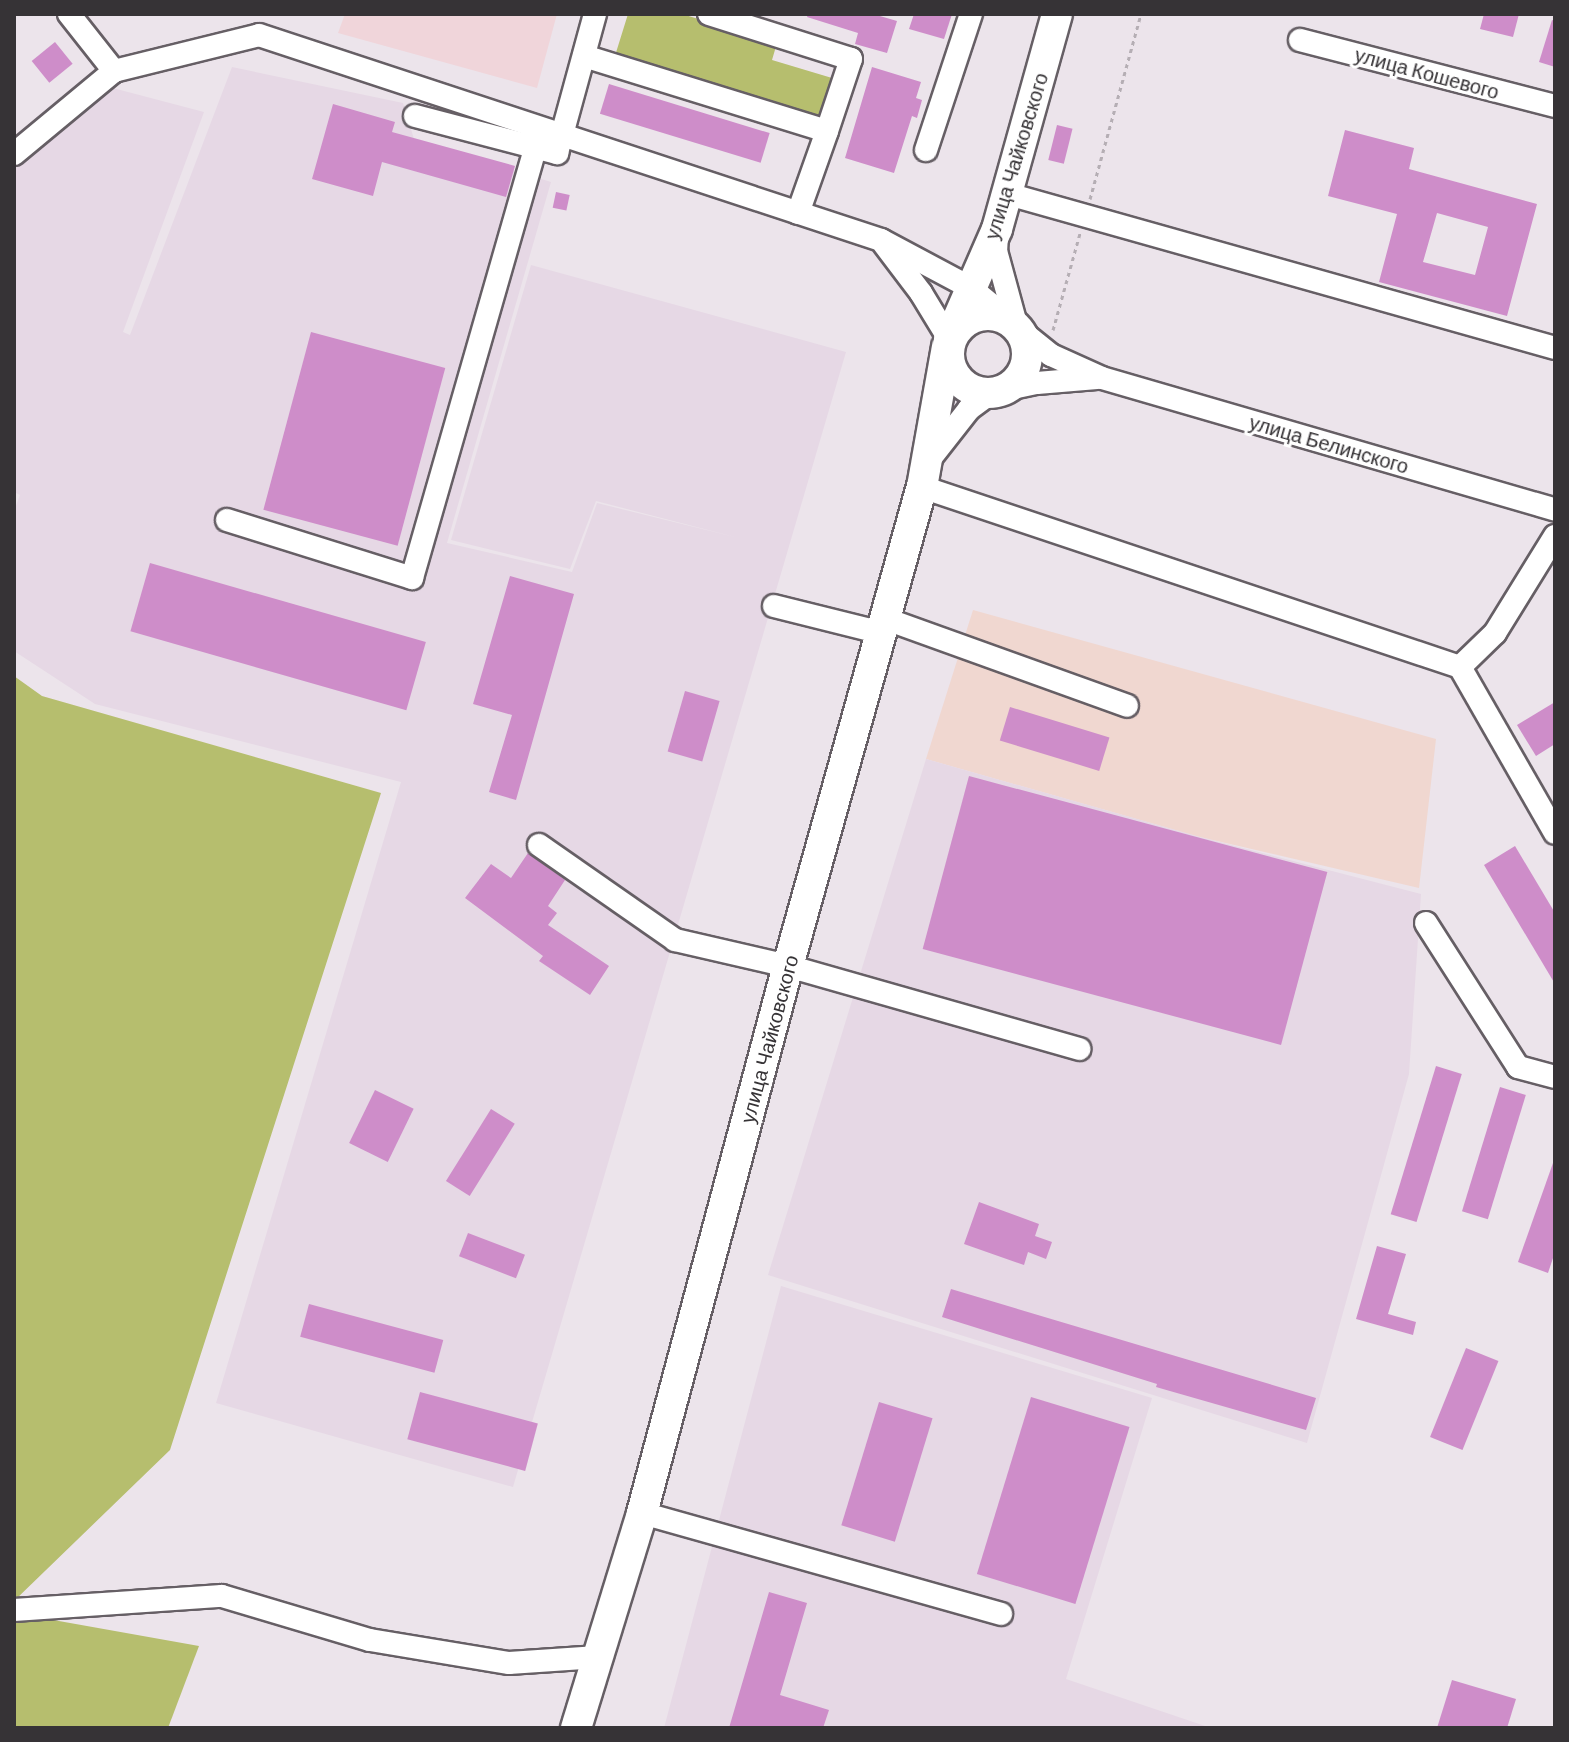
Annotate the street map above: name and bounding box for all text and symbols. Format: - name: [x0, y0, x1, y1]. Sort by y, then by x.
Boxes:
- street label: улица Кошевого: [1352, 42, 1502, 104]
- street label: улица Чайковского: [979, 70, 1053, 242]
- street label: улица Белинского: [1247, 410, 1411, 478]
- street label: улица Чайковского: [735, 952, 803, 1126]

